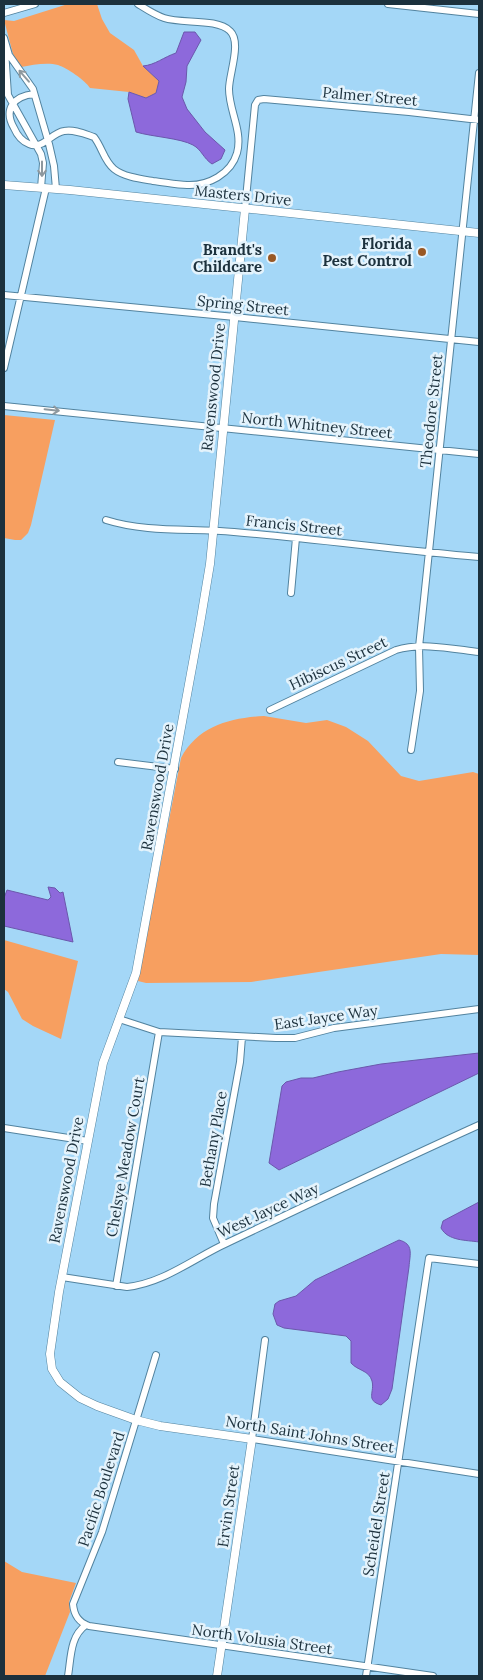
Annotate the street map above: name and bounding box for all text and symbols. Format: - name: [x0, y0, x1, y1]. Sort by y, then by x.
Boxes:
- one-way arrow: [18, 70, 30, 83]
- street label: Palmer Street: [322, 82, 418, 110]
- one-way arrow: [37, 160, 47, 177]
- street label: Masters Drive: [194, 180, 292, 210]
- place label: Florida Pest Control: [323, 234, 412, 270]
- place label: Brandt's Childcare: [193, 240, 262, 276]
- marker: Florida Pest Control: [416, 246, 428, 258]
- marker: Brandt's Childcare: [266, 252, 278, 264]
- street label: Spring Street: [196, 291, 290, 319]
- street label: Ravenswood Drive: [197, 322, 229, 452]
- street label: Theodore Street: [416, 353, 446, 469]
- one-way arrow: [44, 406, 60, 415]
- street label: North Whitney Street: [241, 408, 393, 442]
- street label: Francis Street: [245, 510, 343, 540]
- street label: Hibiscus Street: [286, 632, 390, 694]
- street label: Ravenswood Drive: [136, 722, 178, 852]
- street label: East Jayce Way: [273, 1000, 379, 1034]
- street label: Chelsye Meadow Court: [102, 1075, 148, 1238]
- street label: Bethany Place: [195, 1089, 231, 1189]
- street label: Ravenswood Drive: [44, 1115, 88, 1245]
- street label: West Jayce Way: [214, 1178, 322, 1242]
- street label: North Saint Johns Street: [224, 1411, 396, 1457]
- street label: Pacific Boulevard: [73, 1429, 129, 1549]
- street label: Ervin Street: [213, 1463, 243, 1549]
- street label: Scheidel Street: [358, 1470, 394, 1578]
- street label: North Volusia Street: [190, 1620, 334, 1658]

